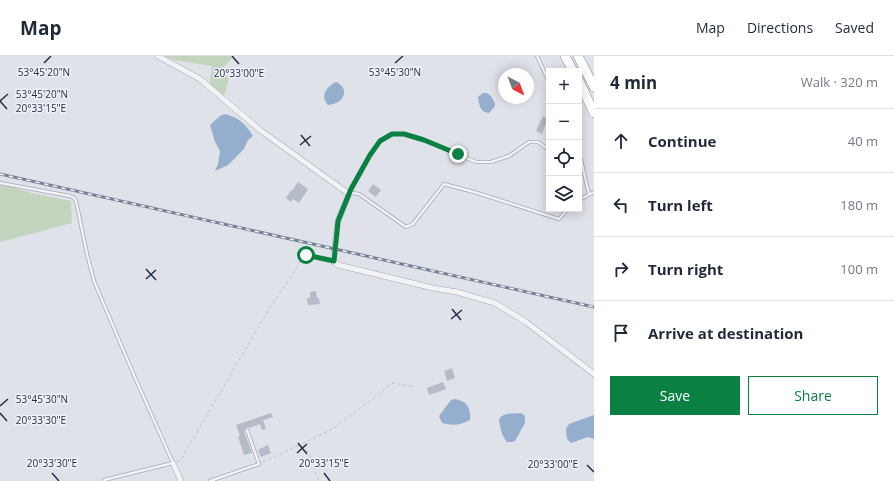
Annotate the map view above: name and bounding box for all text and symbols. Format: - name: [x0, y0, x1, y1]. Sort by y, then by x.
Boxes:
- text: Map: [20, 15, 61, 41]
- text: Map: [696, 18, 725, 37]
- text: Directions: [747, 18, 813, 37]
- text: Saved: [835, 18, 874, 37]
- text: 53°45'20"N: [18, 65, 70, 79]
- text: 53°45'30"N: [369, 65, 421, 79]
- text: 20°33'00"E: [214, 66, 264, 80]
- north arrow: [498, 68, 534, 104]
- map controls: [546, 68, 582, 212]
- button: +: [546, 68, 582, 104]
- text: 4 min: [610, 71, 657, 94]
- text: Walk · 320 m: [801, 73, 878, 91]
- text: 53°45'20"N: [16, 87, 68, 101]
- text: 20°33'15"E: [16, 101, 66, 115]
- button: −: [546, 104, 582, 140]
- icon: ahead: [610, 130, 632, 152]
- text: Continue: [648, 131, 716, 151]
- text: 40 m: [848, 132, 878, 150]
- button: locate: [546, 140, 582, 176]
- route end: [449, 145, 467, 163]
- button: layers: [546, 176, 582, 212]
- icon: left: [610, 194, 632, 216]
- text: Turn left: [648, 195, 713, 215]
- text: 180 m: [840, 196, 878, 214]
- route start: [297, 246, 315, 264]
- icon: right: [610, 258, 632, 280]
- text: Turn right: [648, 259, 723, 279]
- text: 100 m: [840, 260, 878, 278]
- icon: arrive: [610, 322, 632, 344]
- text: Arrive at destination: [648, 323, 803, 343]
- button: Save: [610, 376, 740, 415]
- button: Share: [748, 376, 878, 415]
- text: 53°45'30"N: [16, 392, 68, 406]
- text: 20°33'30"E: [16, 413, 66, 427]
- text: 20°33'30"E: [27, 456, 77, 470]
- text: 20°33'15"E: [299, 456, 349, 470]
- text: 20°33'00"E: [528, 457, 578, 471]

